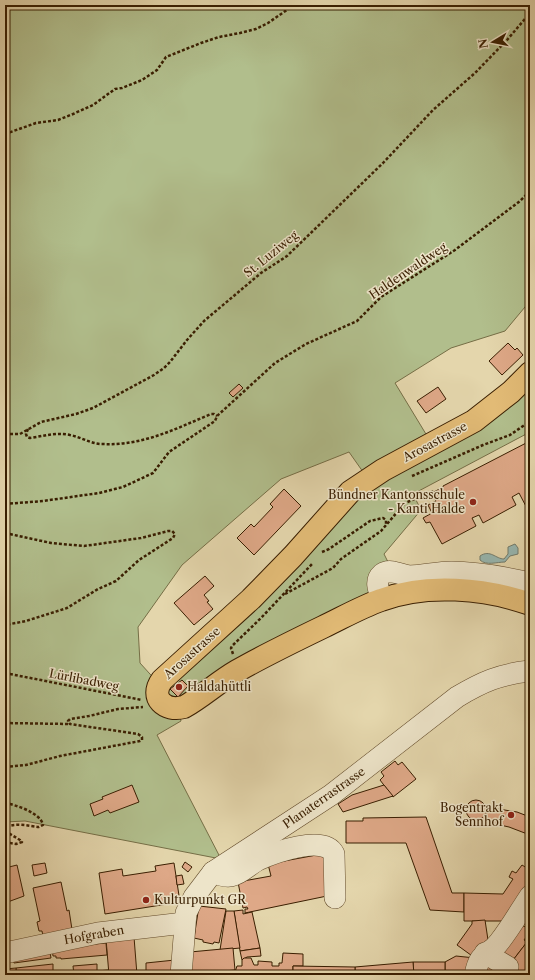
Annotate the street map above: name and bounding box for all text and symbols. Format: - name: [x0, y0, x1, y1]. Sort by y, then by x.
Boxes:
- north arrow: [473, 22, 513, 62]
- text: N: [475, 37, 491, 50]
- street label: St. Luziweg: [241, 227, 301, 280]
- street label: Haldenwaldweg: [366, 239, 450, 302]
- street label: Arosastrasse: [399, 418, 470, 465]
- place label: Bündner Kantonsschule - Kanti Halde: [328, 487, 465, 516]
- marker: Bündner Kantonsschule - Kanti Halde: [468, 497, 478, 507]
- street label: Arosastrasse: [160, 623, 223, 682]
- street label: Lürlibadweg: [48, 665, 121, 694]
- place label: Haldahüttli: [187, 679, 251, 694]
- marker: Haldahüttli: [174, 682, 184, 692]
- street label: Planaterrastrasse: [280, 763, 368, 832]
- place label: Bogentrakt Sennhof: [440, 800, 505, 829]
- marker: Bogentrakt Sennhof: [506, 810, 516, 820]
- place label: Kulturpunkt GR: [154, 892, 247, 907]
- marker: Kulturpunkt GR: [141, 895, 151, 905]
- street label: Hofgraben: [63, 922, 126, 947]

